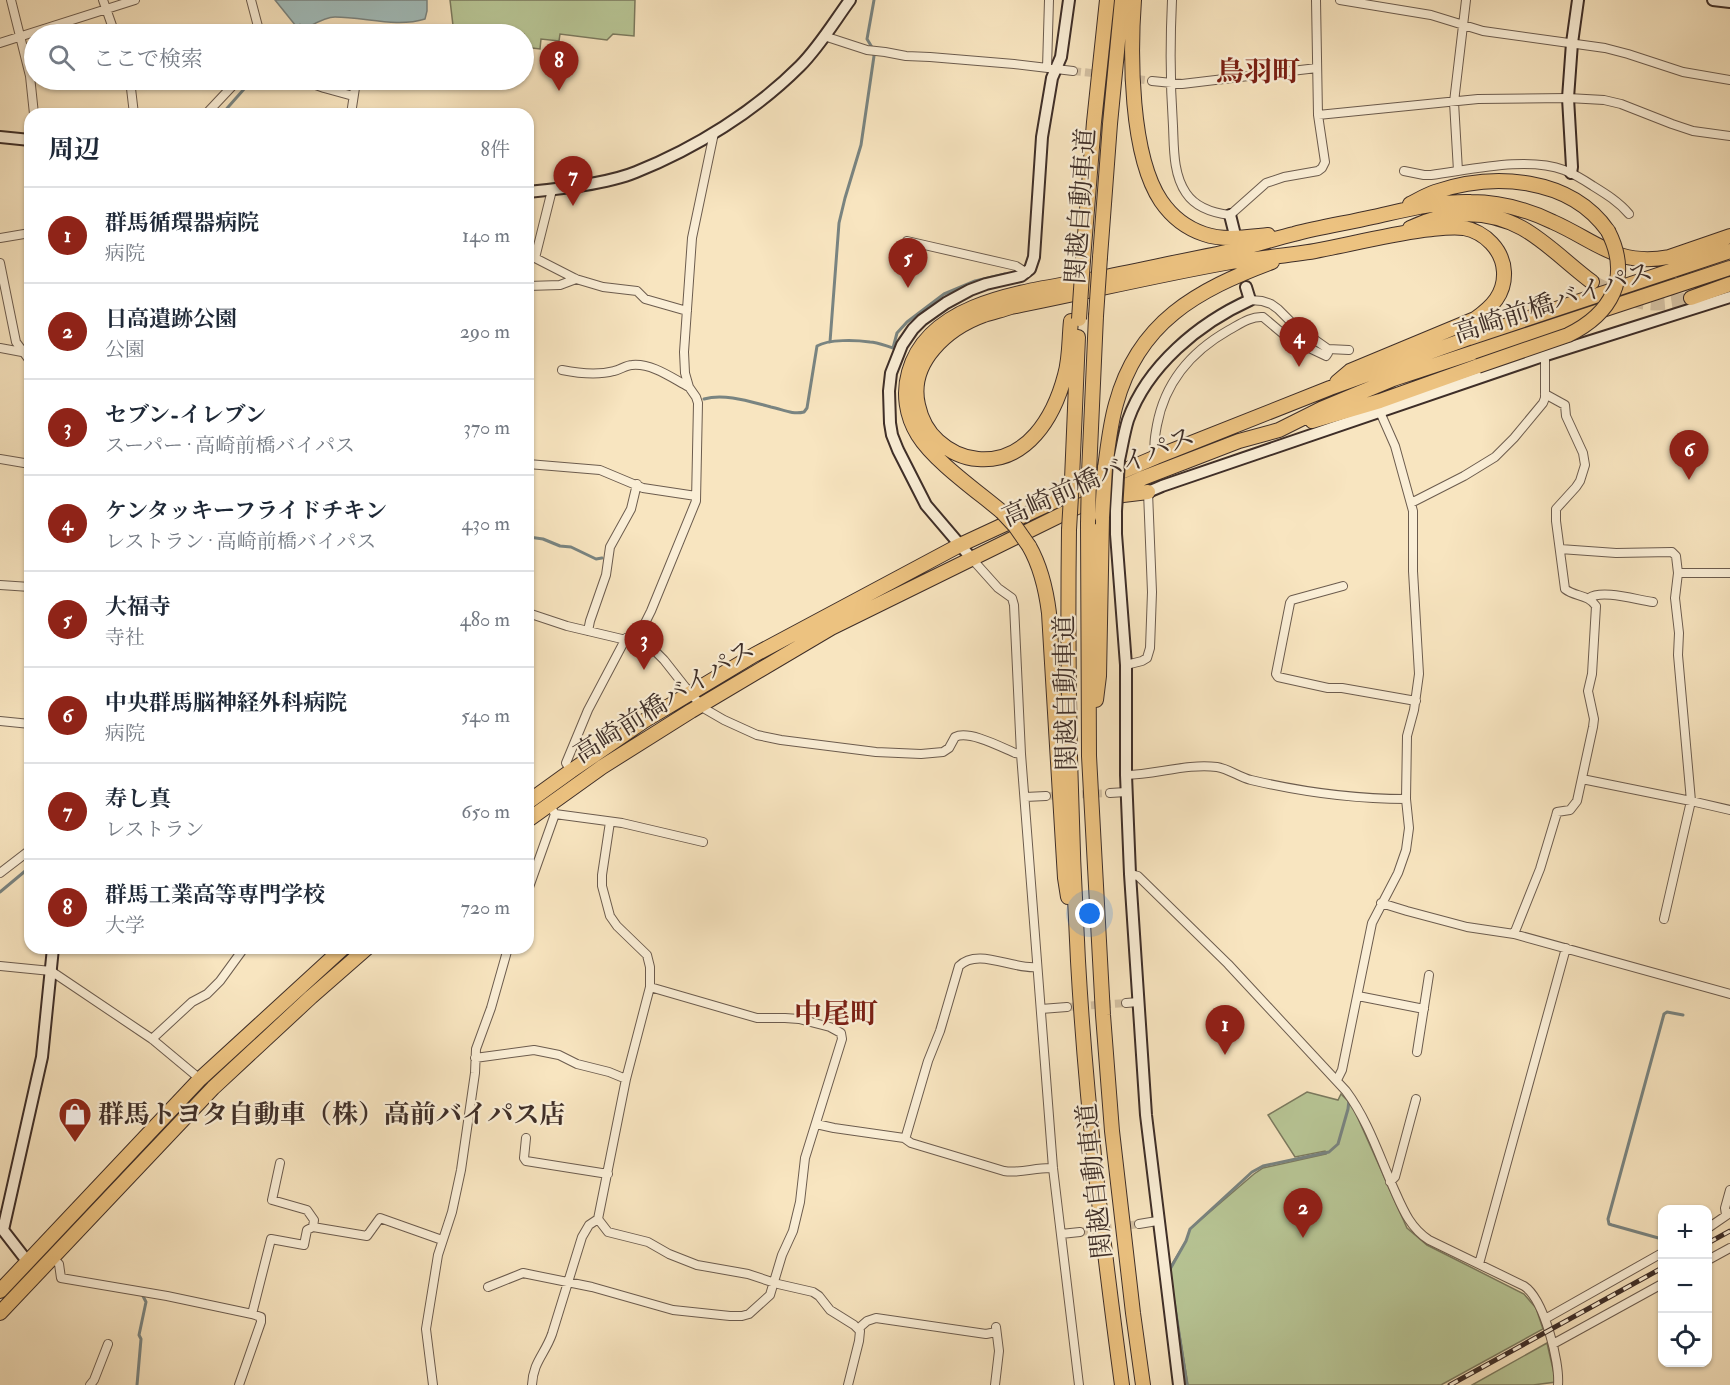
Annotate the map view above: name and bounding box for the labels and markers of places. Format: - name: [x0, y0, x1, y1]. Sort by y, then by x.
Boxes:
- pin: 8: [540, 42, 578, 91]
- pin: 7: [554, 156, 592, 206]
- pin: 5: [888, 238, 928, 288]
- pin: 4: [1280, 318, 1318, 367]
- pin: 6: [1670, 430, 1708, 480]
- pin: 3: [624, 620, 664, 670]
- pin: 1: [1206, 1006, 1244, 1055]
- shop icon: 群馬トヨタ自動車（株）高前バイパス店: [57, 1096, 93, 1143]
- place label: 群馬トヨタ自動車（株）高前バイパス店: [98, 1099, 565, 1131]
- pin: 2: [1284, 1188, 1322, 1238]

